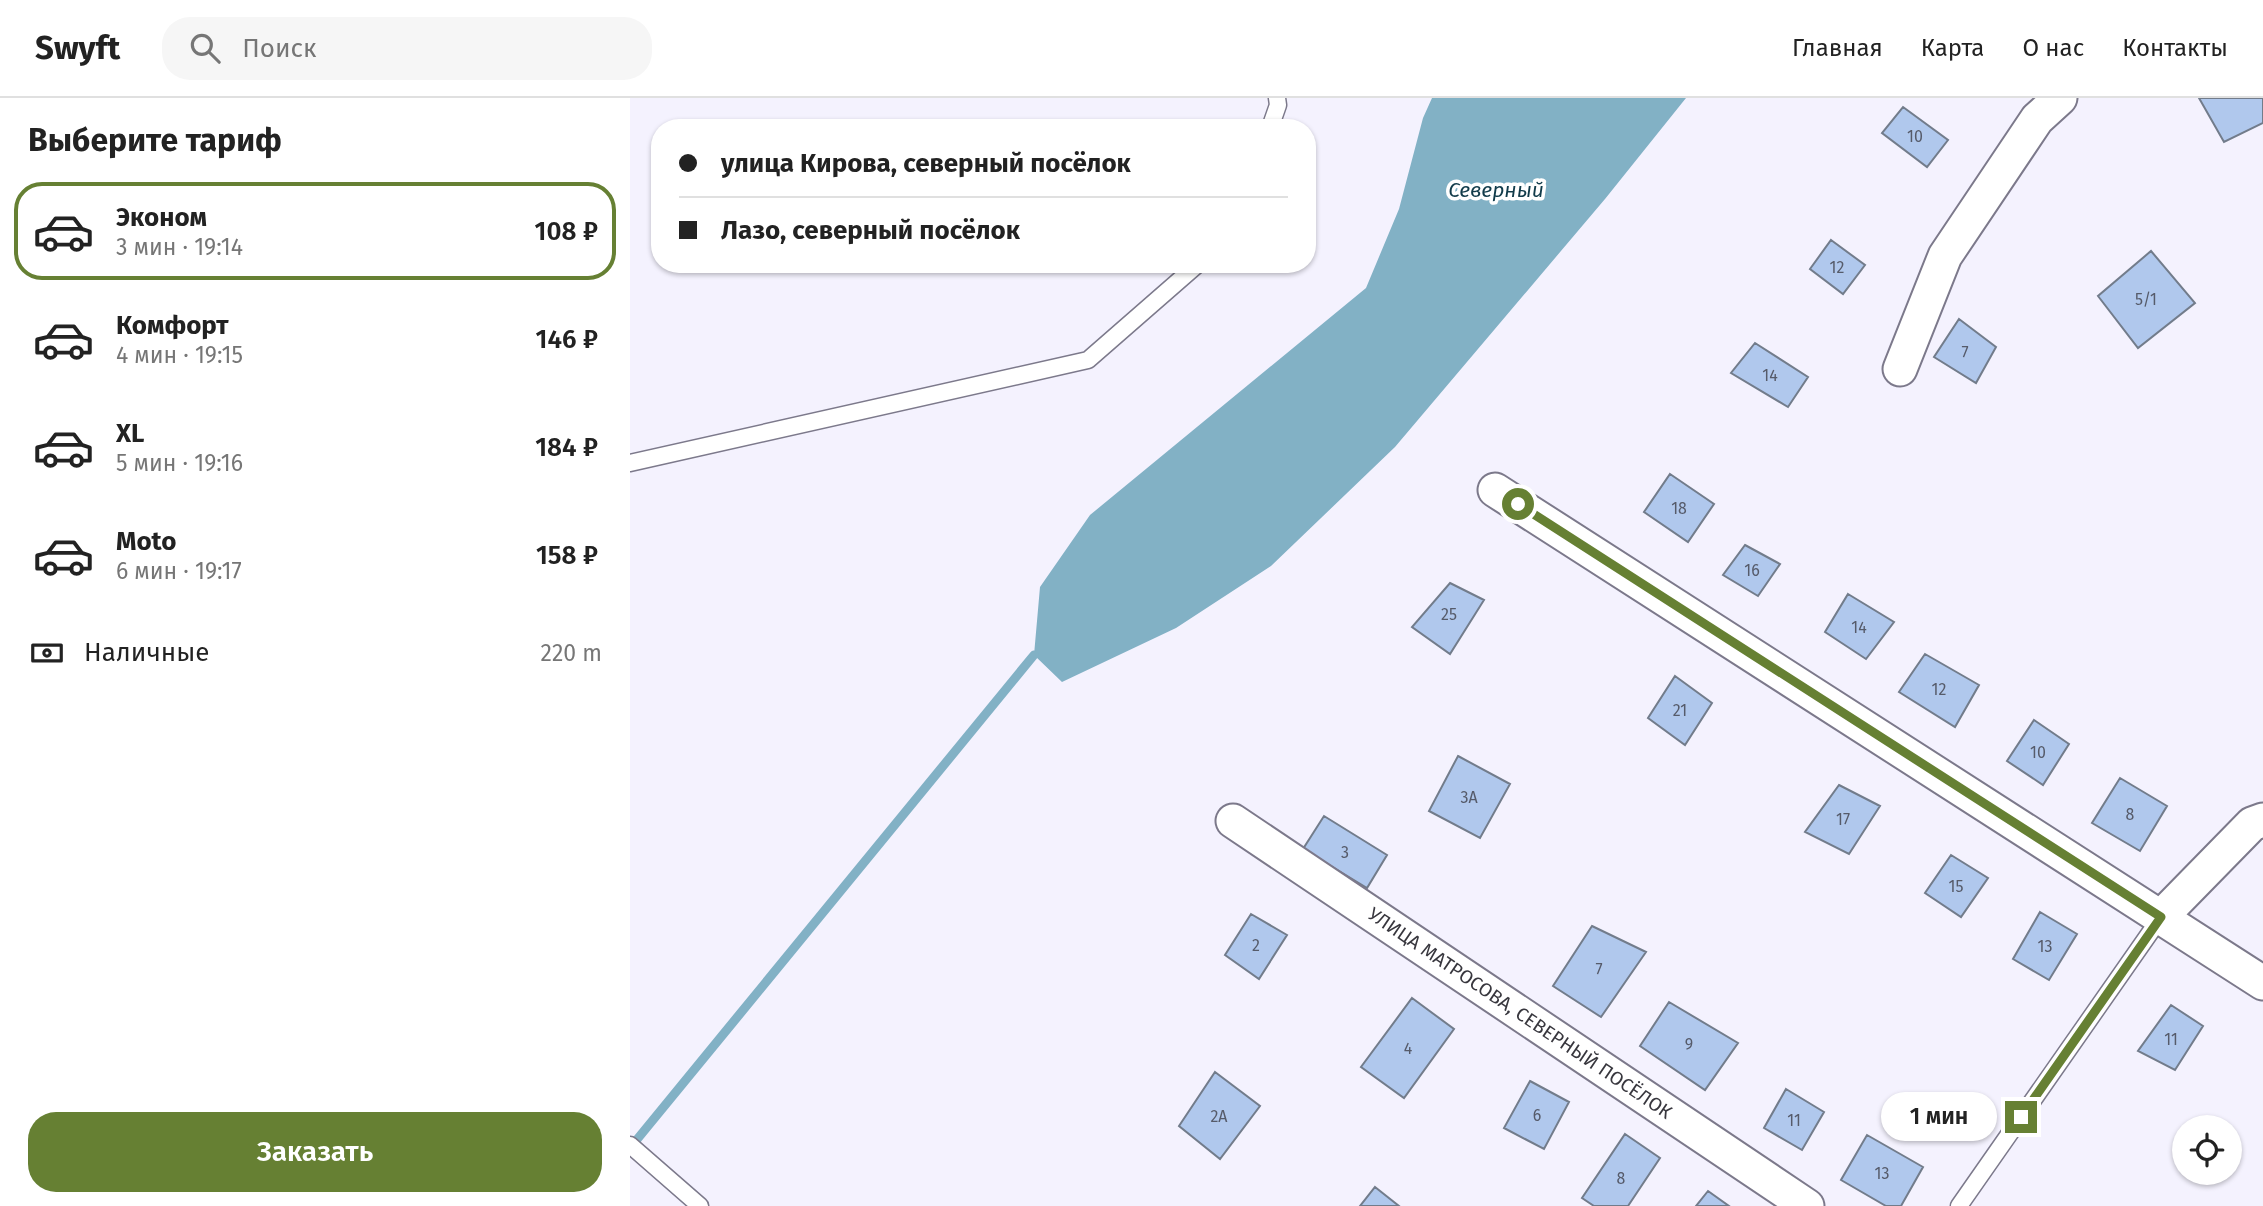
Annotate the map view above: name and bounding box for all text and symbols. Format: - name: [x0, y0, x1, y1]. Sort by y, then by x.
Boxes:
- search box: [162, 17, 652, 80]
- text: Swyft: [35, 28, 120, 68]
- icon: search: [186, 29, 224, 67]
- text: Поиск: [242, 33, 316, 64]
- text: Главная: [1792, 34, 1883, 62]
- text: Карта: [1921, 34, 1984, 62]
- text: О нас: [2022, 34, 2084, 62]
- text: Контакты: [2122, 34, 2228, 62]
- text: Выберите тариф: [28, 121, 282, 159]
- house number: 10: [1907, 127, 1923, 146]
- text: улица Кирова, северный посёлок: [721, 148, 1131, 179]
- water label: Северный: [1448, 177, 1544, 203]
- icon: car: [32, 200, 95, 263]
- text: Эконом: [116, 202, 207, 233]
- text: Лазо, северный посёлок: [721, 215, 1020, 246]
- text: 108 ₽: [535, 216, 598, 247]
- text: 3 мин · 19:14: [116, 233, 243, 261]
- house number: 12: [1830, 258, 1844, 277]
- house number: 5/1: [2135, 290, 2157, 309]
- icon: car: [32, 308, 95, 371]
- text: Комфорт: [116, 310, 229, 341]
- text: 146 ₽: [536, 324, 598, 355]
- text: 4 мин · 19:15: [116, 341, 243, 369]
- house number: 7: [1961, 343, 1969, 362]
- house number: 14: [1762, 366, 1778, 385]
- icon: car: [32, 416, 95, 479]
- text: XL: [116, 418, 144, 449]
- text: 184 ₽: [535, 432, 598, 463]
- text: 5 мин · 19:16: [116, 449, 243, 477]
- route start: [1502, 488, 1534, 520]
- house number: 18: [1671, 499, 1687, 518]
- icon: car: [32, 524, 95, 587]
- text: Moto: [116, 526, 176, 557]
- text: 158 ₽: [536, 540, 598, 571]
- text: 6 мин · 19:17: [116, 557, 242, 585]
- house number: 16: [1744, 561, 1760, 580]
- house number: 25: [1441, 605, 1457, 624]
- house number: 14: [1851, 618, 1867, 637]
- icon: cash: [28, 634, 66, 672]
- text: Наличные: [84, 637, 209, 668]
- text: 220 m: [541, 639, 602, 667]
- house number: 12: [1932, 680, 1946, 699]
- house number: 21: [1673, 701, 1687, 720]
- house number: 10: [2030, 743, 2046, 762]
- house number: 3А: [1460, 788, 1478, 807]
- house number: 8: [2126, 805, 2135, 824]
- house number: 17: [1836, 810, 1850, 829]
- house number: 3: [1341, 843, 1349, 862]
- house number: 15: [1949, 877, 1963, 896]
- street label: УЛИЦА МАТРОСОВА, СЕВЕРНЫЙ ПОСЁЛОК: [1364, 902, 1676, 1124]
- house number: 2: [1252, 936, 1260, 955]
- house number: 13: [2038, 937, 2052, 956]
- house number: 7: [1595, 960, 1603, 979]
- house number: 11: [2164, 1030, 2178, 1049]
- house number: 9: [1685, 1035, 1693, 1054]
- house number: 4: [1404, 1039, 1413, 1058]
- callout: 1 мин: [1881, 1093, 1996, 1142]
- route end: [2005, 1101, 2037, 1133]
- text: 1 мин: [1910, 1102, 1968, 1130]
- house number: 6: [1533, 1106, 1541, 1125]
- house number: 2А: [1210, 1107, 1228, 1126]
- house number: 11: [1787, 1111, 1801, 1130]
- button: Заказать: [28, 1112, 602, 1192]
- map controls: [2172, 1115, 2242, 1185]
- button: locate: [2172, 1115, 2242, 1185]
- house number: 13: [1875, 1164, 1889, 1183]
- house number: 8: [1617, 1169, 1626, 1188]

